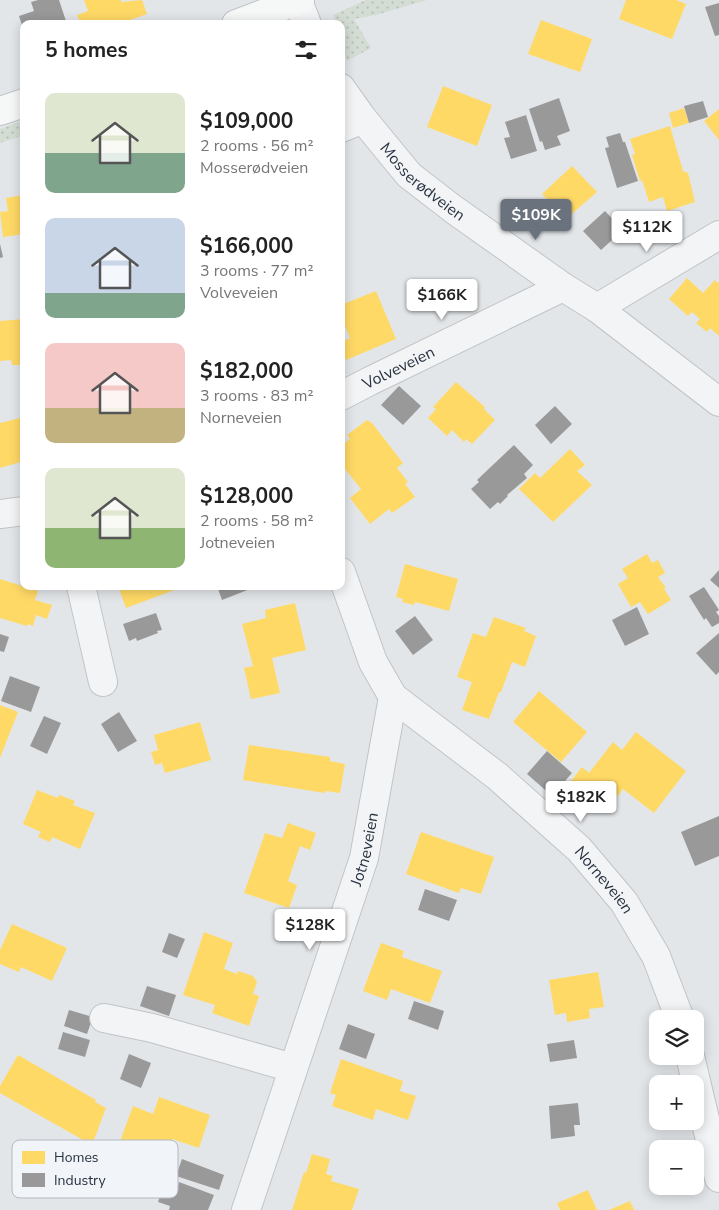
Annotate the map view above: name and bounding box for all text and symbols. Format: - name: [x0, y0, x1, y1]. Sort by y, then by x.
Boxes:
- text: 5 homes: [45, 36, 128, 64]
- icon: filters: [292, 36, 320, 64]
- text: $109,000: [200, 107, 293, 135]
- icon: home: [85, 113, 145, 173]
- text: 2 rooms · 56 m²: [200, 135, 313, 157]
- street label: Mosserødveien: [375, 138, 469, 226]
- text: Mosserødveien: [200, 157, 308, 179]
- pin: $109K: [501, 198, 571, 241]
- text: $109K: [511, 204, 561, 226]
- pin: $112K: [612, 210, 682, 253]
- text: $112K: [622, 216, 672, 238]
- text: $166,000: [200, 232, 293, 260]
- icon: home: [85, 238, 145, 298]
- text: 3 rooms · 77 m²: [200, 260, 313, 282]
- pin: $166K: [407, 278, 477, 321]
- text: Volveveien: [200, 282, 278, 304]
- text: $166K: [417, 284, 467, 306]
- street label: Volveveien: [358, 341, 439, 396]
- text: $182,000: [200, 357, 293, 385]
- icon: home: [85, 363, 145, 423]
- text: 3 rooms · 83 m²: [200, 385, 313, 407]
- text: Norneveien: [200, 407, 282, 429]
- text: $128,000: [200, 482, 293, 510]
- icon: home: [85, 488, 145, 548]
- text: 2 rooms · 58 m²: [200, 510, 313, 532]
- text: Jotneveien: [200, 532, 275, 554]
- pin: $182K: [546, 780, 616, 823]
- text: $182K: [556, 786, 606, 808]
- street label: Jotneveien: [345, 811, 384, 890]
- street label: Norneveien: [569, 842, 638, 918]
- pin: $128K: [275, 908, 345, 951]
- text: $128K: [285, 914, 335, 936]
- map controls: [649, 1010, 704, 1195]
- button: layers: [649, 1010, 704, 1065]
- button: +: [649, 1075, 704, 1130]
- legend: [12, 1140, 178, 1198]
- button: −: [649, 1140, 704, 1195]
- text: Homes: [54, 1148, 99, 1167]
- text: Industry: [54, 1171, 107, 1190]

